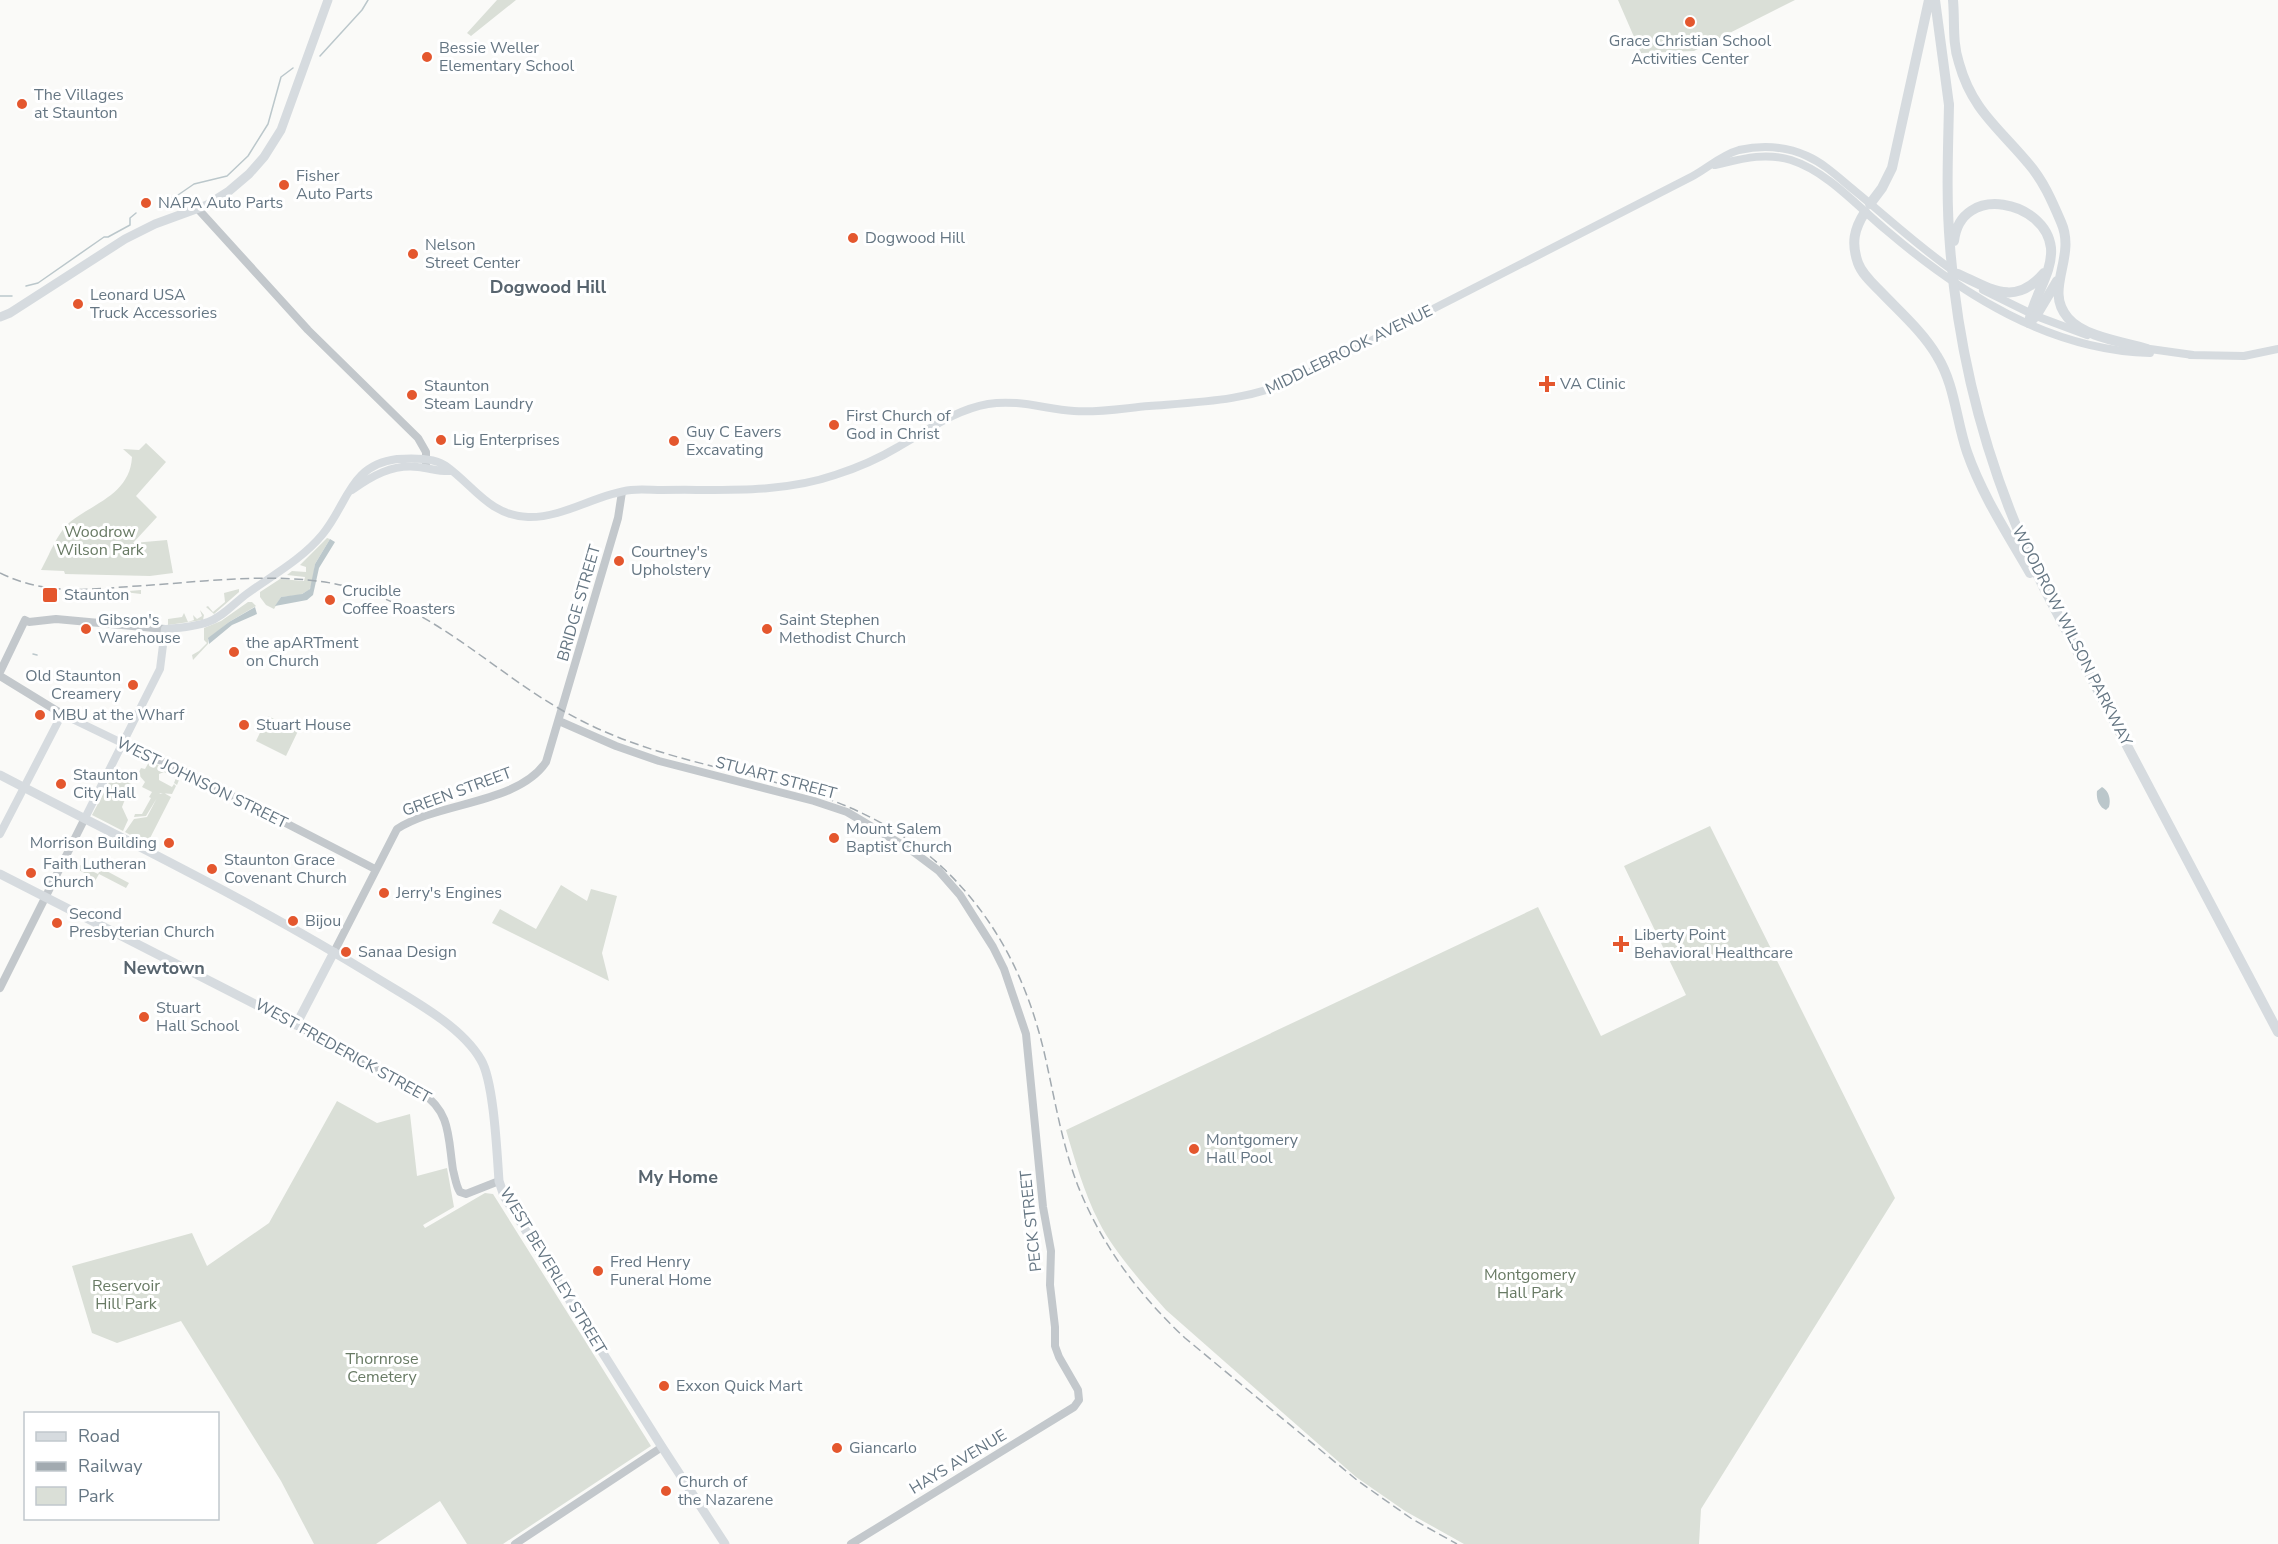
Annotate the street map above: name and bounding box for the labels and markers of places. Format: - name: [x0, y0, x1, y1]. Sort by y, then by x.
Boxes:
- marker: Grace Christian School Activities Center: [1683, 15, 1697, 29]
- place label: Grace Christian School Activities Center: [1609, 30, 1771, 70]
- place label: Bessie Weller Elementary School: [439, 37, 575, 77]
- marker: Bessie Weller Elementary School: [420, 50, 434, 64]
- place label: The Villages at Staunton: [34, 84, 124, 124]
- marker: The Villages at Staunton: [15, 97, 29, 111]
- place label: Fisher Auto Parts: [296, 165, 373, 205]
- marker: Fisher Auto Parts: [277, 178, 291, 192]
- place label: NAPA Auto Parts: [158, 192, 283, 214]
- marker: NAPA Auto Parts: [139, 196, 153, 210]
- place label: Dogwood Hill: [865, 227, 965, 249]
- marker: Dogwood Hill: [846, 231, 860, 245]
- place label: Nelson Street Center: [425, 234, 521, 274]
- marker: Nelson Street Center: [406, 247, 420, 261]
- place label: Leonard USA Truck Accessories: [90, 284, 217, 324]
- marker: Leonard USA Truck Accessories: [71, 297, 85, 311]
- place label: VA Clinic: [1559, 373, 1626, 395]
- place label: Staunton Steam Laundry: [424, 375, 534, 415]
- marker: VA Clinic: [1538, 375, 1556, 393]
- marker: Staunton Steam Laundry: [405, 388, 419, 402]
- place label: First Church of God in Christ: [846, 405, 951, 445]
- marker: First Church of God in Christ: [827, 418, 841, 432]
- place label: Guy C Eavers Excavating: [686, 421, 781, 461]
- place label: Lig Enterprises: [453, 429, 560, 451]
- marker: Lig Enterprises: [434, 433, 448, 447]
- marker: Guy C Eavers Excavating: [667, 434, 681, 448]
- place label: Courtney's Upholstery: [631, 541, 711, 581]
- marker: Courtney's Upholstery: [612, 554, 626, 568]
- place label: Crucible Coffee Roasters: [342, 580, 455, 620]
- place label: Staunton: [64, 584, 129, 606]
- marker: Staunton: [41, 586, 59, 604]
- marker: Crucible Coffee Roasters: [323, 593, 337, 607]
- place label: Gibson's Warehouse: [98, 609, 180, 649]
- place label: Saint Stephen Methodist Church: [779, 609, 906, 649]
- marker: Gibson's Warehouse: [79, 622, 93, 636]
- marker: Saint Stephen Methodist Church: [760, 622, 774, 636]
- place label: the apARTment on Church: [246, 632, 359, 672]
- marker: the apARTment on Church: [227, 645, 241, 659]
- place label: Old Staunton Creamery: [25, 665, 122, 705]
- marker: Old Staunton Creamery: [126, 678, 140, 692]
- place label: MBU at the Wharf: [52, 704, 185, 726]
- marker: MBU at the Wharf: [33, 708, 47, 722]
- place label: Stuart House: [256, 714, 351, 736]
- marker: Stuart House: [237, 718, 251, 732]
- place label: Staunton City Hall: [73, 764, 138, 804]
- marker: Staunton City Hall: [54, 777, 68, 791]
- place label: Mount Salem Baptist Church: [846, 818, 952, 858]
- marker: Mount Salem Baptist Church: [827, 831, 841, 845]
- place label: Morrison Building: [30, 832, 157, 854]
- marker: Morrison Building: [162, 836, 176, 850]
- place label: Staunton Grace Covenant Church: [224, 849, 347, 889]
- place label: Faith Lutheran Church: [43, 853, 146, 893]
- marker: Staunton Grace Covenant Church: [205, 862, 219, 876]
- marker: Faith Lutheran Church: [24, 866, 38, 880]
- place label: Jerry's Engines: [395, 882, 502, 904]
- marker: Jerry's Engines: [377, 886, 391, 900]
- place label: Second Presbyterian Church: [69, 903, 215, 943]
- place label: Bijou: [305, 910, 341, 932]
- marker: Bijou: [286, 914, 300, 928]
- marker: Second Presbyterian Church: [50, 916, 64, 930]
- place label: Liberty Point Behavioral Healthcare: [1634, 924, 1793, 964]
- marker: Liberty Point Behavioral Healthcare: [1612, 935, 1630, 953]
- place label: Sanaa Design: [358, 941, 457, 963]
- marker: Sanaa Design: [339, 945, 353, 959]
- place label: Stuart Hall School: [156, 997, 239, 1037]
- marker: Stuart Hall School: [137, 1010, 151, 1024]
- place label: Montgomery Hall Pool: [1206, 1129, 1299, 1169]
- marker: Montgomery Hall Pool: [1187, 1142, 1201, 1156]
- place label: Fred Henry Funeral Home: [610, 1251, 711, 1291]
- marker: Fred Henry Funeral Home: [591, 1264, 605, 1278]
- place label: Exxon Quick Mart: [676, 1375, 803, 1397]
- marker: Exxon Quick Mart: [657, 1379, 671, 1393]
- place label: Giancarlo: [849, 1437, 917, 1459]
- marker: Giancarlo: [830, 1441, 844, 1455]
- place label: Church of the Nazarene: [678, 1471, 773, 1511]
- marker: Church of the Nazarene: [659, 1484, 673, 1498]

